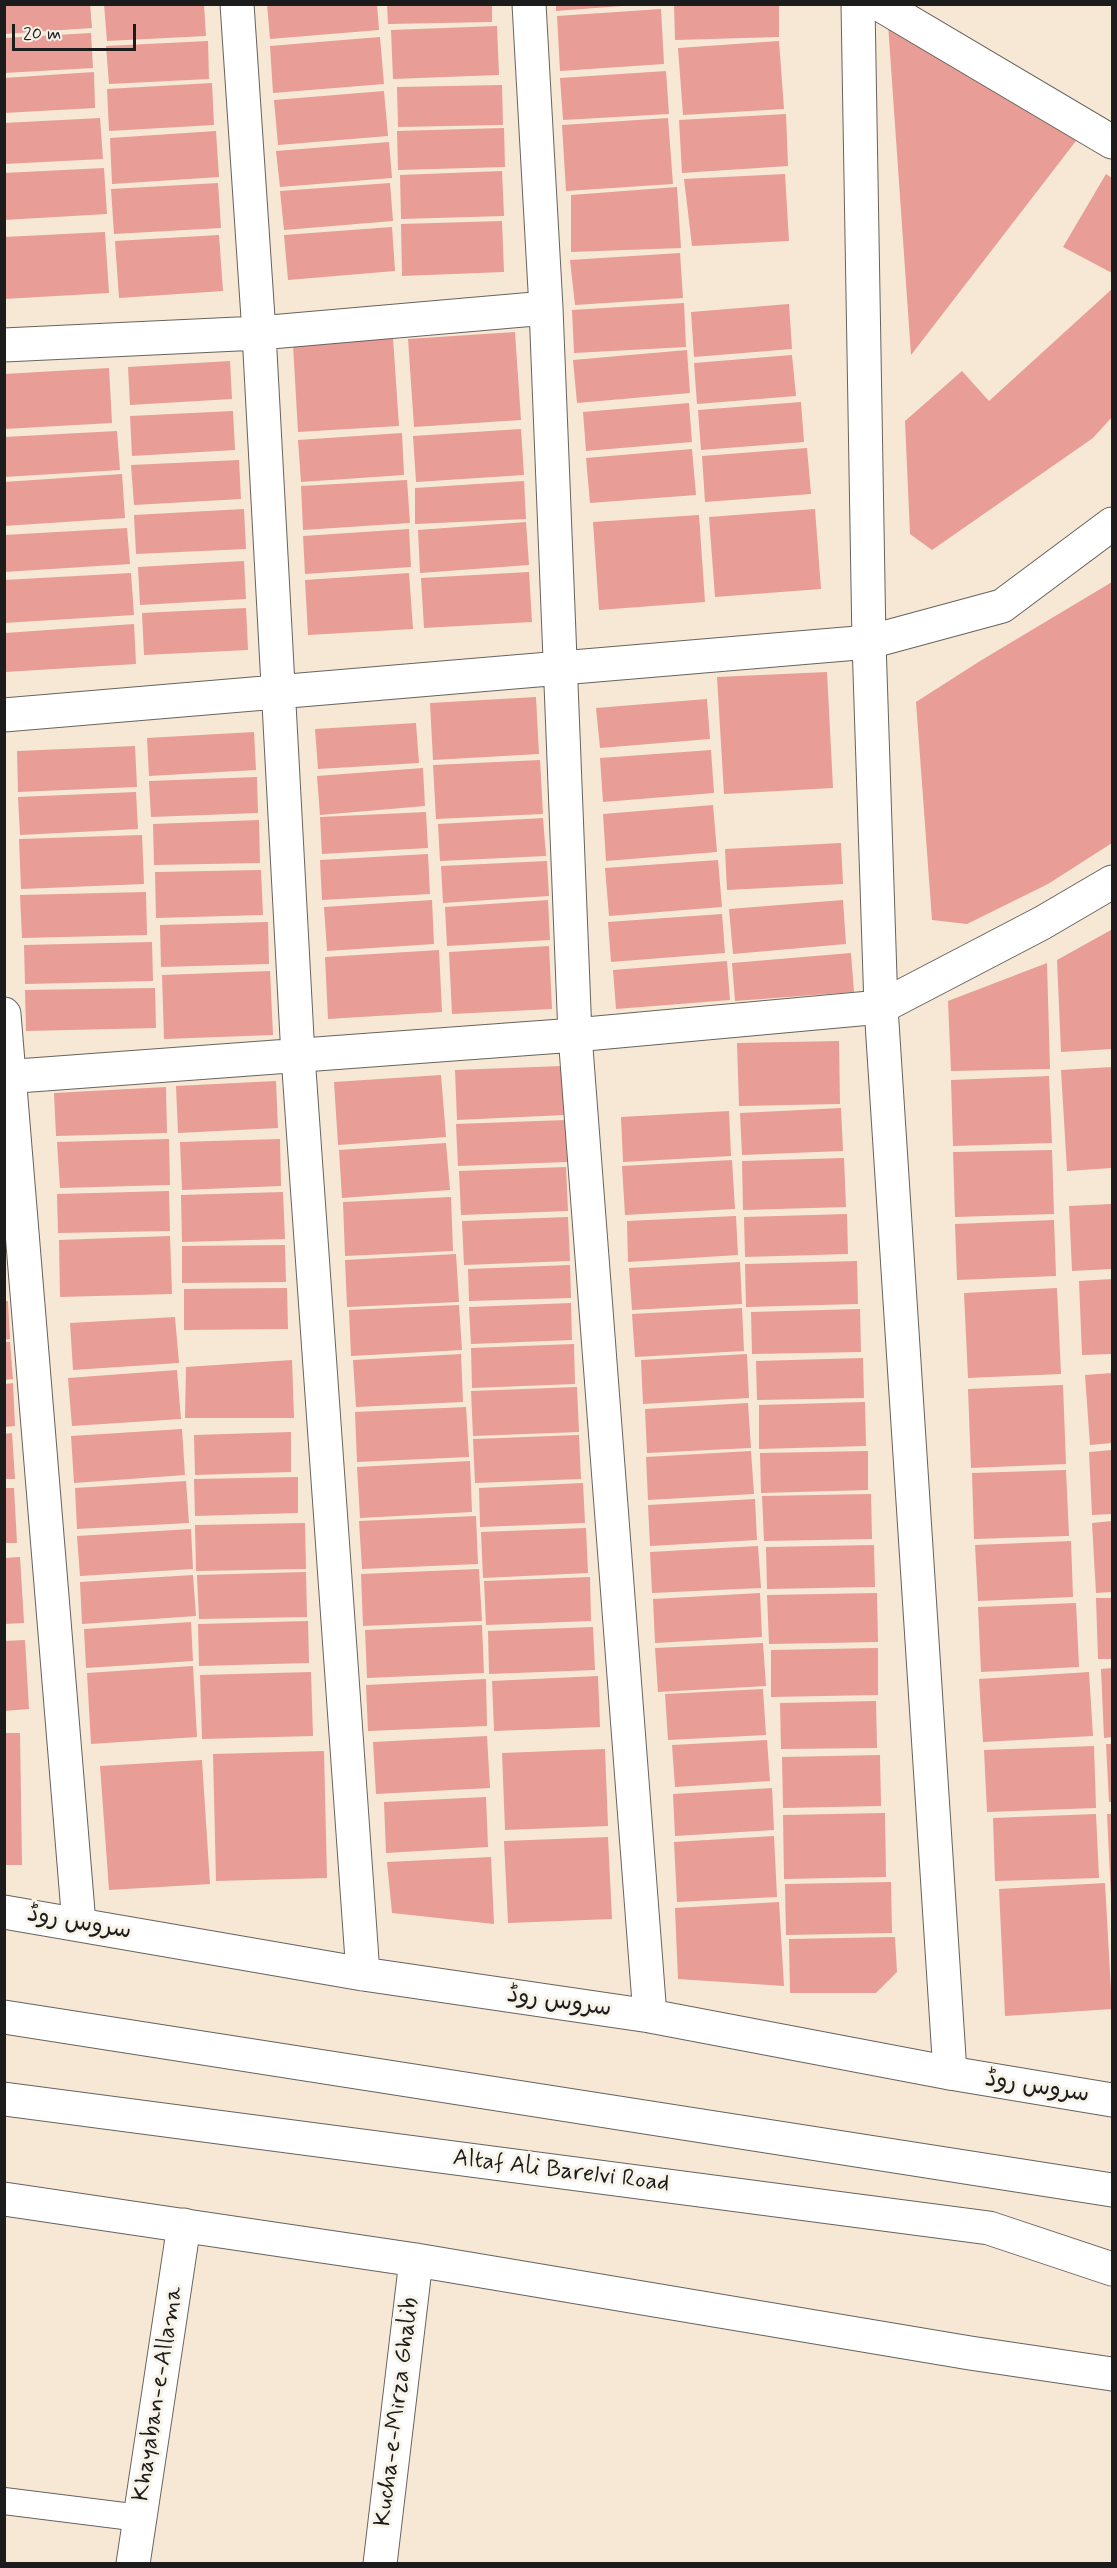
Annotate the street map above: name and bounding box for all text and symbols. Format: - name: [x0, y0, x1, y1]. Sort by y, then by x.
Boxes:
- scale bar: [15, 12, 140, 50]
- text: 20 m: [23, 22, 61, 46]
- street label: سروس روڈ: [25, 1901, 133, 1947]
- street label: سروس روڈ: [505, 1981, 613, 2025]
- street label: سروس روڈ: [983, 2066, 1091, 2110]
- street label: Altaf Ali Barelvi Road: [451, 2144, 671, 2200]
- street label: Khayaban-e-Allama: [128, 2285, 190, 2503]
- street label: Kucha-e-Mirza Ghalib: [370, 2296, 426, 2528]

